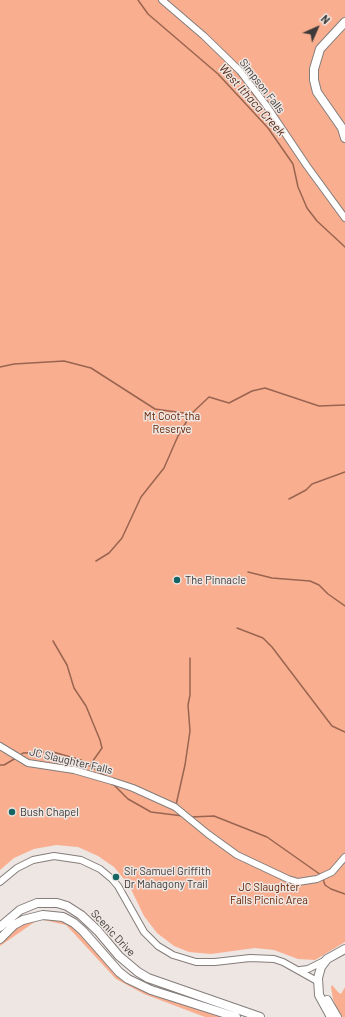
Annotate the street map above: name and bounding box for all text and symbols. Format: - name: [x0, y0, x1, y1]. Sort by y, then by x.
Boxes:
- north arrow: [297, 8, 337, 48]
- text: N: [319, 12, 333, 26]
- street label: Simpson Falls: [237, 56, 287, 116]
- water label: West Ithaca Creek: [216, 61, 288, 139]
- park label: Mt Coot-tha Reserve: [144, 409, 200, 435]
- place label: The Pinnacle: [185, 573, 246, 587]
- marker: The Pinnacle: [172, 575, 182, 585]
- street label: JC Slaughter Falls: [28, 745, 114, 777]
- place label: Bush Chapel: [20, 805, 79, 819]
- marker: Bush Chapel: [7, 807, 17, 817]
- place label: Sir Samuel Griffith Dr Mahagony Trail: [124, 864, 211, 890]
- marker: Sir Samuel Griffith Dr Mahagony Trail: [111, 872, 121, 882]
- park label: JC Slaughter Falls Picnic Area: [230, 880, 308, 906]
- street label: Scenic Drive: [88, 907, 138, 959]

